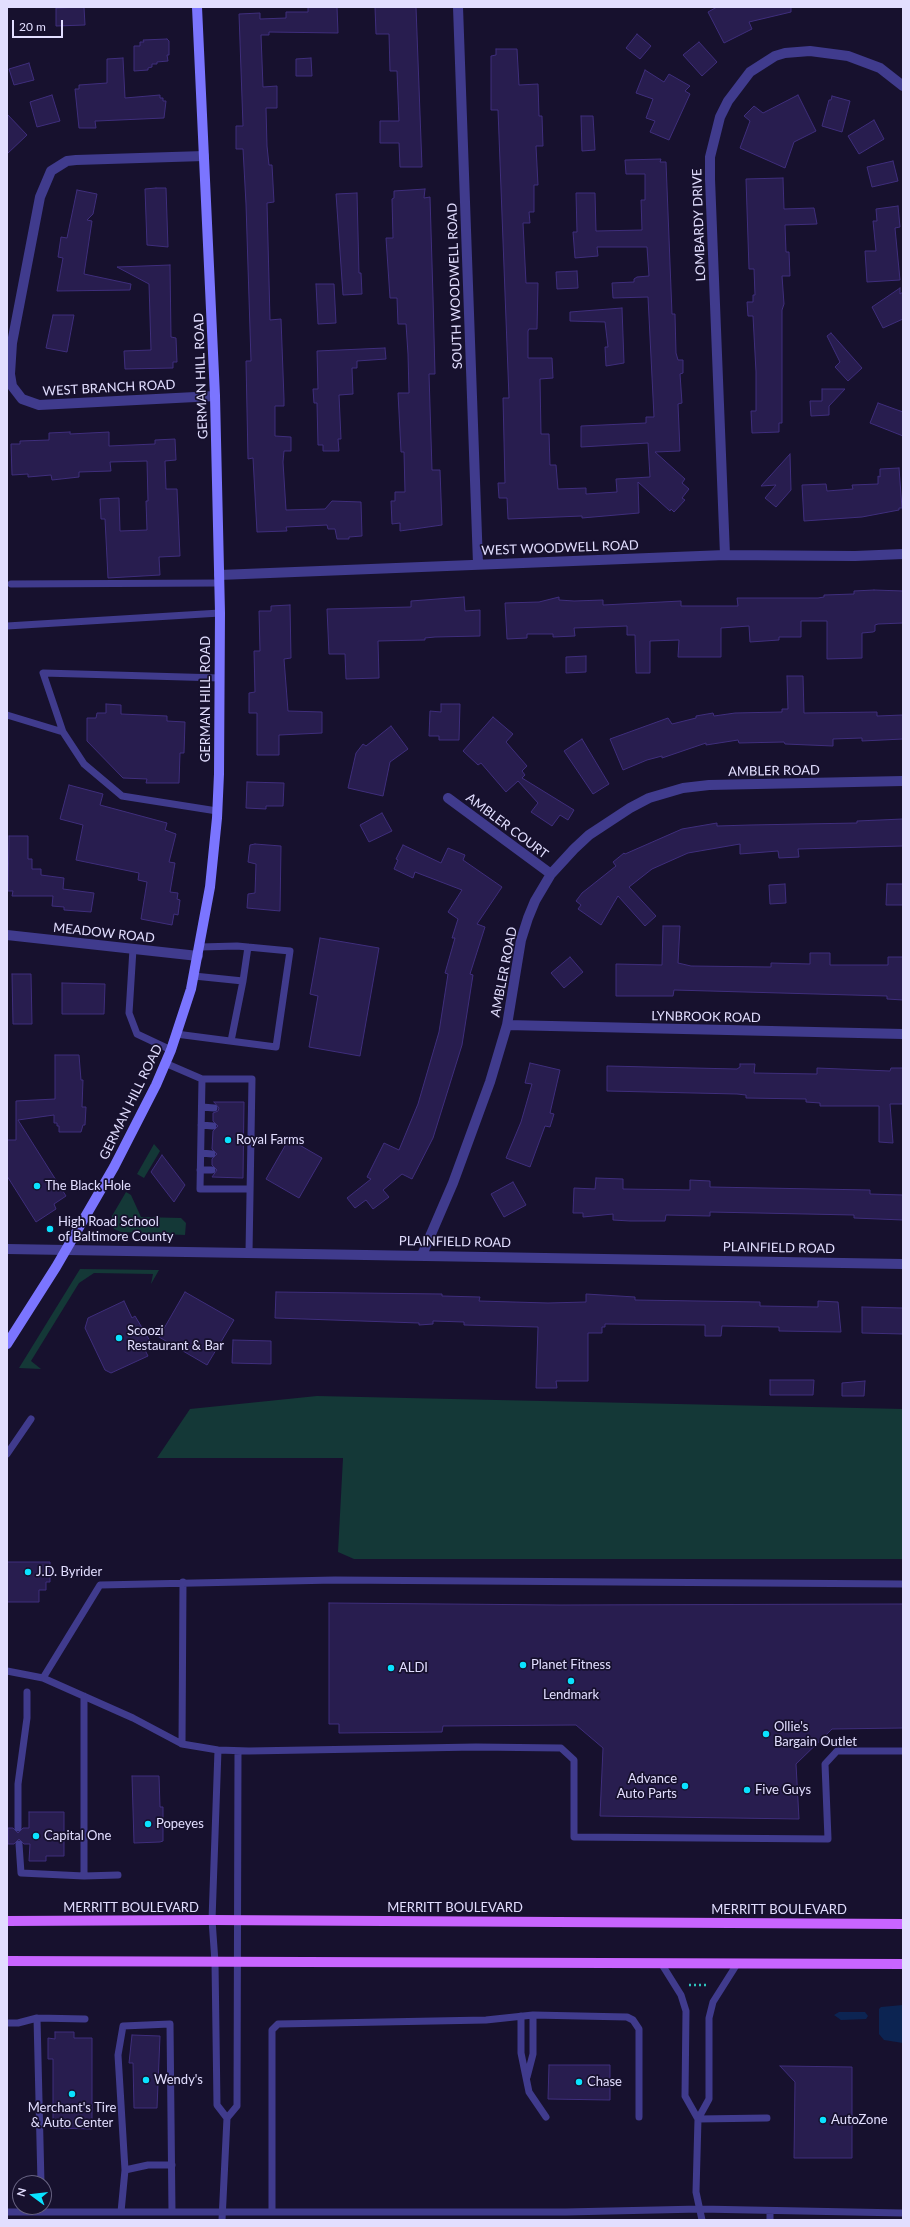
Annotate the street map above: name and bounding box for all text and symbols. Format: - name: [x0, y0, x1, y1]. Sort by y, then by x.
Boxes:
- scale bar: [14, 12, 65, 38]
- text: 20 m: [19, 19, 46, 34]
- street label: LOMBARDY DRIVE: [689, 168, 709, 282]
- street label: SOUTH WOODWELL ROAD: [444, 203, 466, 369]
- street label: GERMAN HILL ROAD: [191, 313, 211, 439]
- street label: WEST BRANCH ROAD: [42, 377, 176, 399]
- street label: WEST WOODWELL ROAD: [481, 537, 639, 559]
- street label: GERMAN HILL ROAD: [198, 636, 214, 762]
- street label: AMBLER ROAD: [728, 762, 820, 780]
- street label: AMBLER COURT: [463, 790, 551, 862]
- street label: MEADOW ROAD: [52, 920, 156, 946]
- street label: AMBLER ROAD: [488, 925, 520, 1019]
- street label: LYNBROOK ROAD: [651, 1008, 761, 1026]
- street label: GERMAN HILL ROAD: [96, 1042, 166, 1162]
- place label: Royal Farms: [236, 1132, 304, 1148]
- marker: Royal Farms: [223, 1135, 233, 1145]
- place label: The Black Hole: [45, 1178, 131, 1194]
- marker: The Black Hole: [32, 1181, 42, 1191]
- place label: High Road School of Baltimore County: [58, 1214, 173, 1245]
- marker: High Road School of Baltimore County: [45, 1224, 55, 1234]
- street label: PLAINFIELD ROAD: [399, 1233, 511, 1251]
- street label: PLAINFIELD ROAD: [723, 1239, 835, 1257]
- place label: Scoozi Restaurant & Bar: [127, 1323, 224, 1354]
- marker: Scoozi Restaurant & Bar: [114, 1333, 124, 1343]
- place label: J.D. Byrider: [36, 1564, 102, 1580]
- marker: J.D. Byrider: [23, 1567, 33, 1577]
- place label: Planet Fitness: [531, 1657, 611, 1673]
- place label: ALDI: [399, 1660, 428, 1676]
- marker: Planet Fitness: [518, 1660, 528, 1670]
- marker: ALDI: [386, 1663, 396, 1673]
- marker: Lendmark: [566, 1676, 576, 1686]
- place label: Lendmark: [543, 1687, 599, 1703]
- place label: Ollie's Bargain Outlet: [774, 1719, 857, 1750]
- marker: Ollie's Bargain Outlet: [761, 1729, 771, 1739]
- place label: Advance Auto Parts: [617, 1771, 677, 1802]
- marker: Advance Auto Parts: [680, 1781, 690, 1791]
- place label: Five Guys: [755, 1782, 811, 1798]
- marker: Five Guys: [742, 1785, 752, 1795]
- place label: Popeyes: [156, 1816, 204, 1832]
- marker: Popeyes: [143, 1819, 153, 1829]
- place label: Capital One: [44, 1828, 111, 1844]
- marker: Capital One: [31, 1831, 41, 1841]
- street label: MERRITT BOULEVARD: [63, 1900, 199, 1916]
- street label: MERRITT BOULEVARD: [387, 1900, 523, 1916]
- street label: MERRITT BOULEVARD: [711, 1902, 847, 1918]
- place label: Wendy's: [154, 2072, 203, 2088]
- place label: Chase: [587, 2074, 622, 2090]
- marker: Wendy's: [141, 2075, 151, 2085]
- marker: Chase: [574, 2077, 584, 2087]
- marker: Merchant's Tire & Auto Center: [67, 2089, 77, 2099]
- place label: Merchant's Tire & Auto Center: [28, 2100, 116, 2131]
- place label: AutoZone: [831, 2112, 888, 2128]
- marker: AutoZone: [818, 2115, 828, 2125]
- north arrow: [12, 2175, 52, 2215]
- text: N: [14, 2186, 28, 2198]

